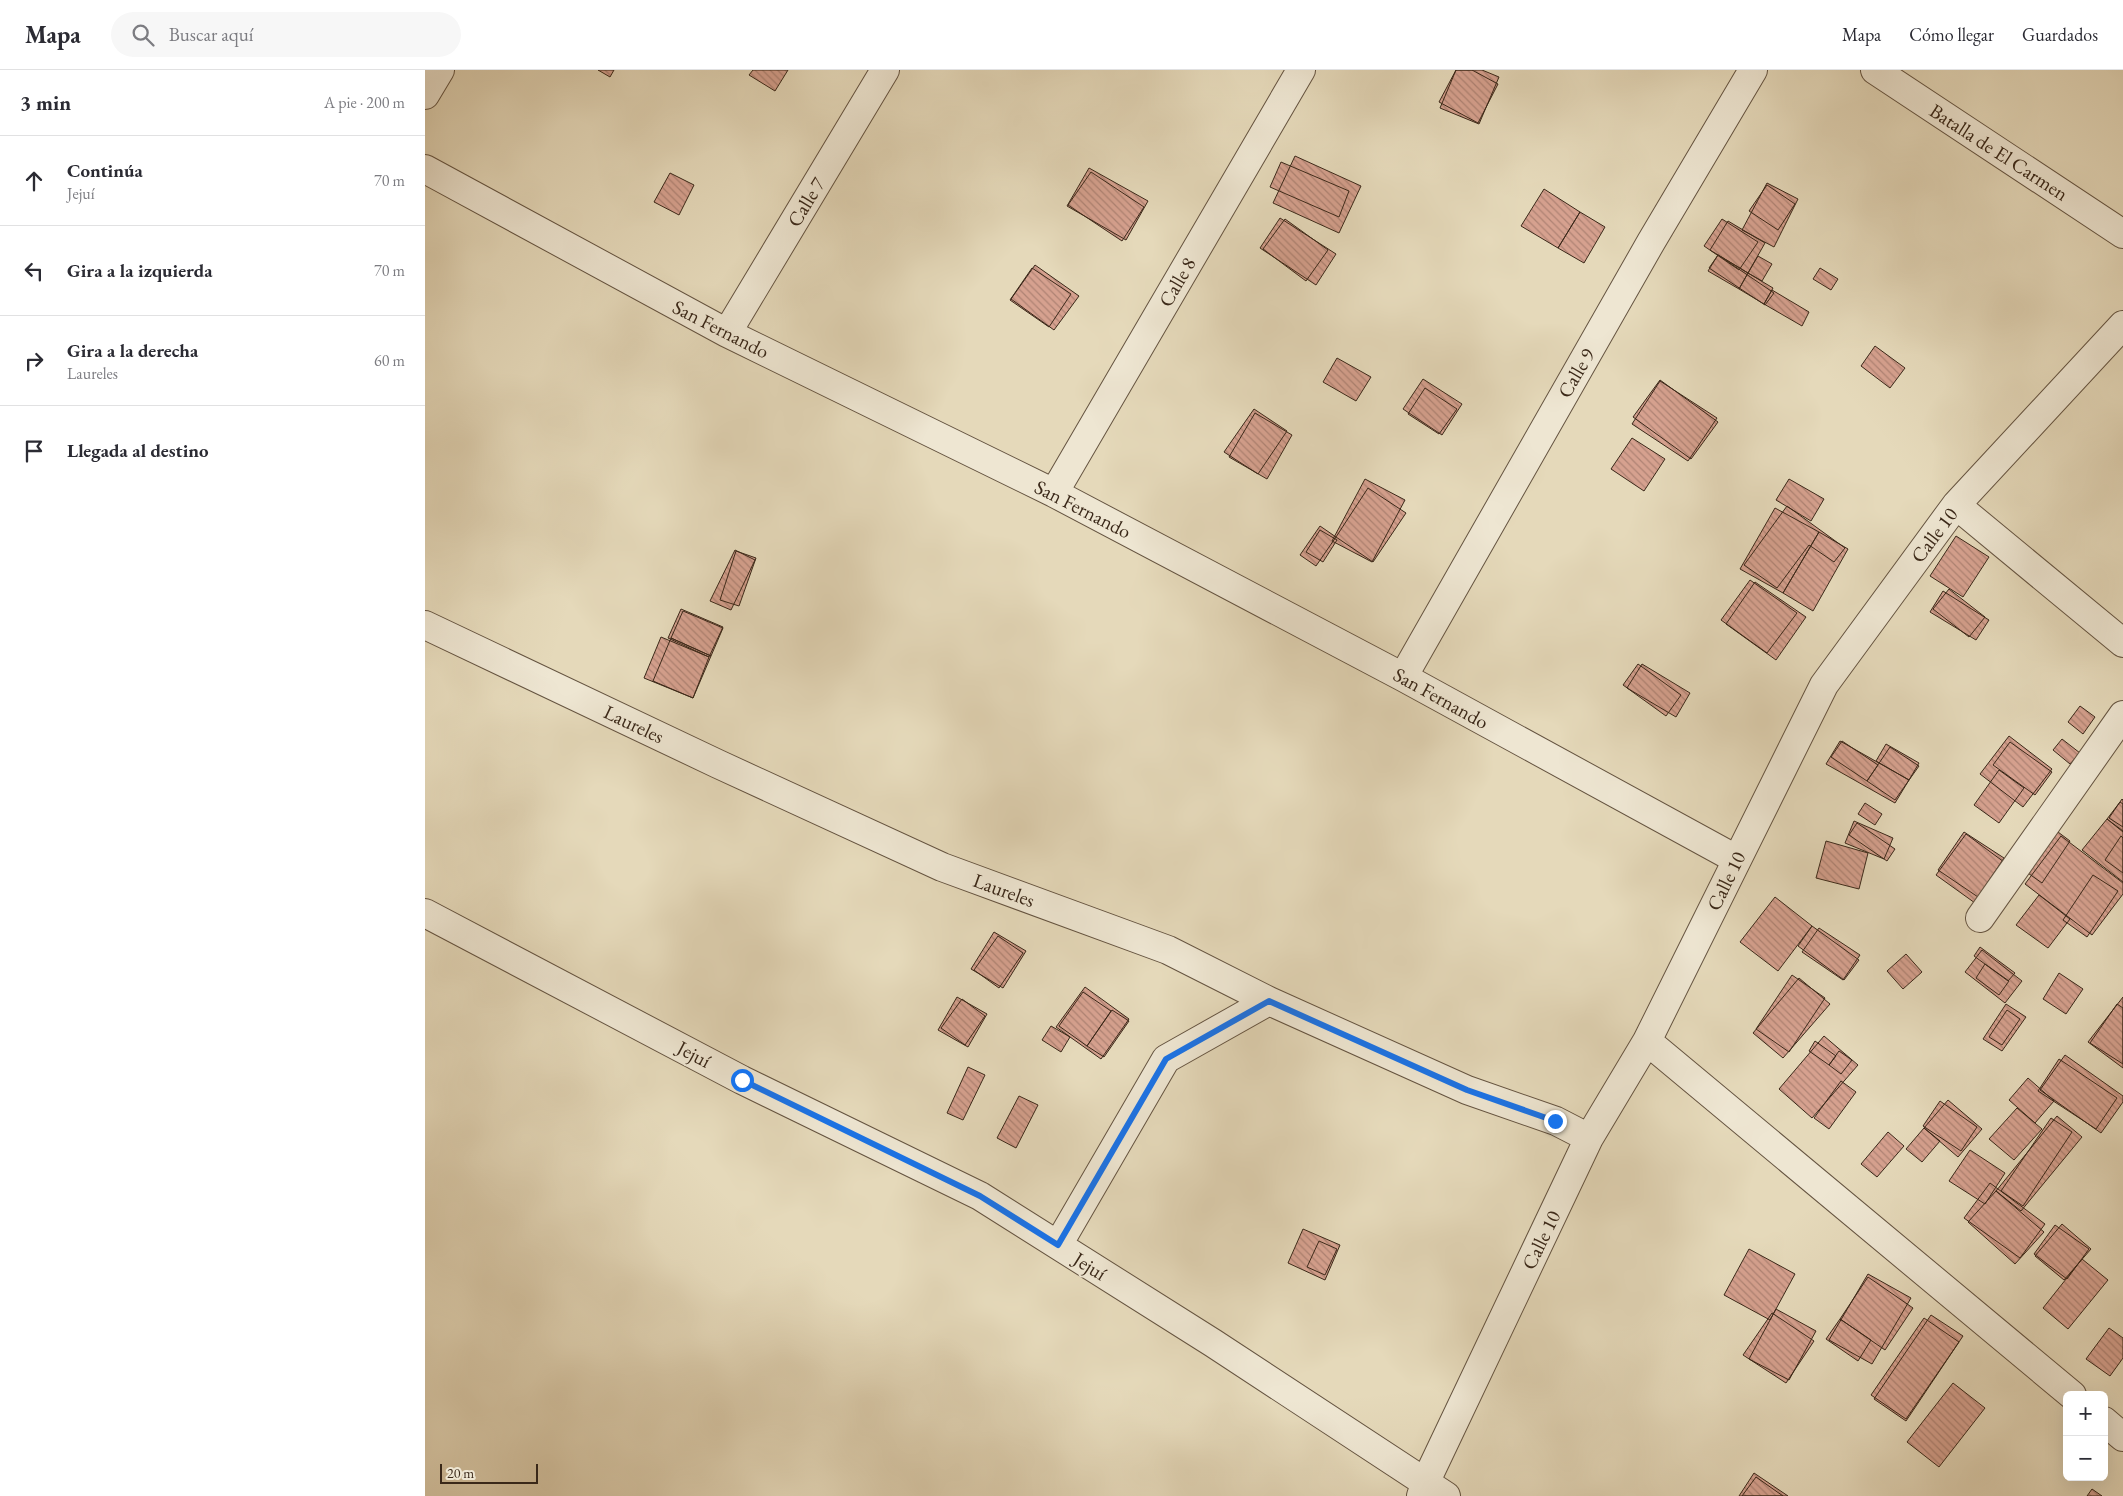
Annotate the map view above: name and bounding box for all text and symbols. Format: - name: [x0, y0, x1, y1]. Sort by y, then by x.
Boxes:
- search box: [111, 12, 461, 57]
- text: Mapa: [25, 19, 81, 50]
- icon: search: [129, 21, 157, 49]
- text: Buscar aquí: [169, 22, 253, 47]
- text: Mapa: [1842, 23, 1881, 46]
- text: Cómo llegar: [1909, 23, 1994, 46]
- text: Guardados: [2022, 23, 2098, 46]
- text: 3 min: [20, 89, 71, 116]
- text: A pie · 200 m: [324, 92, 405, 113]
- street label: Batalla de El Carmen: [1925, 97, 2074, 207]
- text: Continúa: [67, 158, 143, 183]
- icon: ahead: [20, 167, 48, 195]
- text: 70 m: [374, 170, 405, 191]
- street label: Calle 7: [781, 172, 831, 231]
- text: Jejuí: [67, 183, 95, 204]
- street label: Calle 8: [1152, 252, 1202, 312]
- icon: left: [20, 257, 48, 285]
- text: Gira a la izquierda: [67, 258, 213, 283]
- text: 70 m: [374, 260, 405, 281]
- street label: San Fernando: [668, 294, 774, 364]
- text: Gira a la derecha: [67, 338, 198, 363]
- street label: Calle 9: [1551, 343, 1601, 403]
- icon: right: [20, 347, 48, 375]
- text: 60 m: [374, 350, 405, 371]
- text: Laureles: [67, 363, 118, 384]
- icon: arrive: [20, 437, 48, 465]
- text: Llegada al destino: [67, 438, 209, 463]
- street label: San Fernando: [1030, 474, 1136, 544]
- street label: Calle 10: [1905, 502, 1964, 568]
- street label: San Fernando: [1389, 661, 1493, 735]
- street label: Laureles: [600, 699, 668, 749]
- street label: Calle 10: [1701, 847, 1752, 915]
- street label: Laureles: [970, 867, 1038, 913]
- street label: Jejuí: [671, 1033, 715, 1074]
- route start: [731, 1069, 754, 1092]
- route end: [1544, 1110, 1567, 1133]
- street label: Calle 10: [1516, 1206, 1567, 1274]
- street label: Jejuí: [1067, 1245, 1112, 1286]
- map controls: [2063, 1391, 2108, 1481]
- button: +: [2063, 1391, 2108, 1436]
- button: −: [2063, 1436, 2108, 1481]
- scale bar: [440, 1461, 537, 1484]
- text: 20 m: [447, 1464, 474, 1482]

